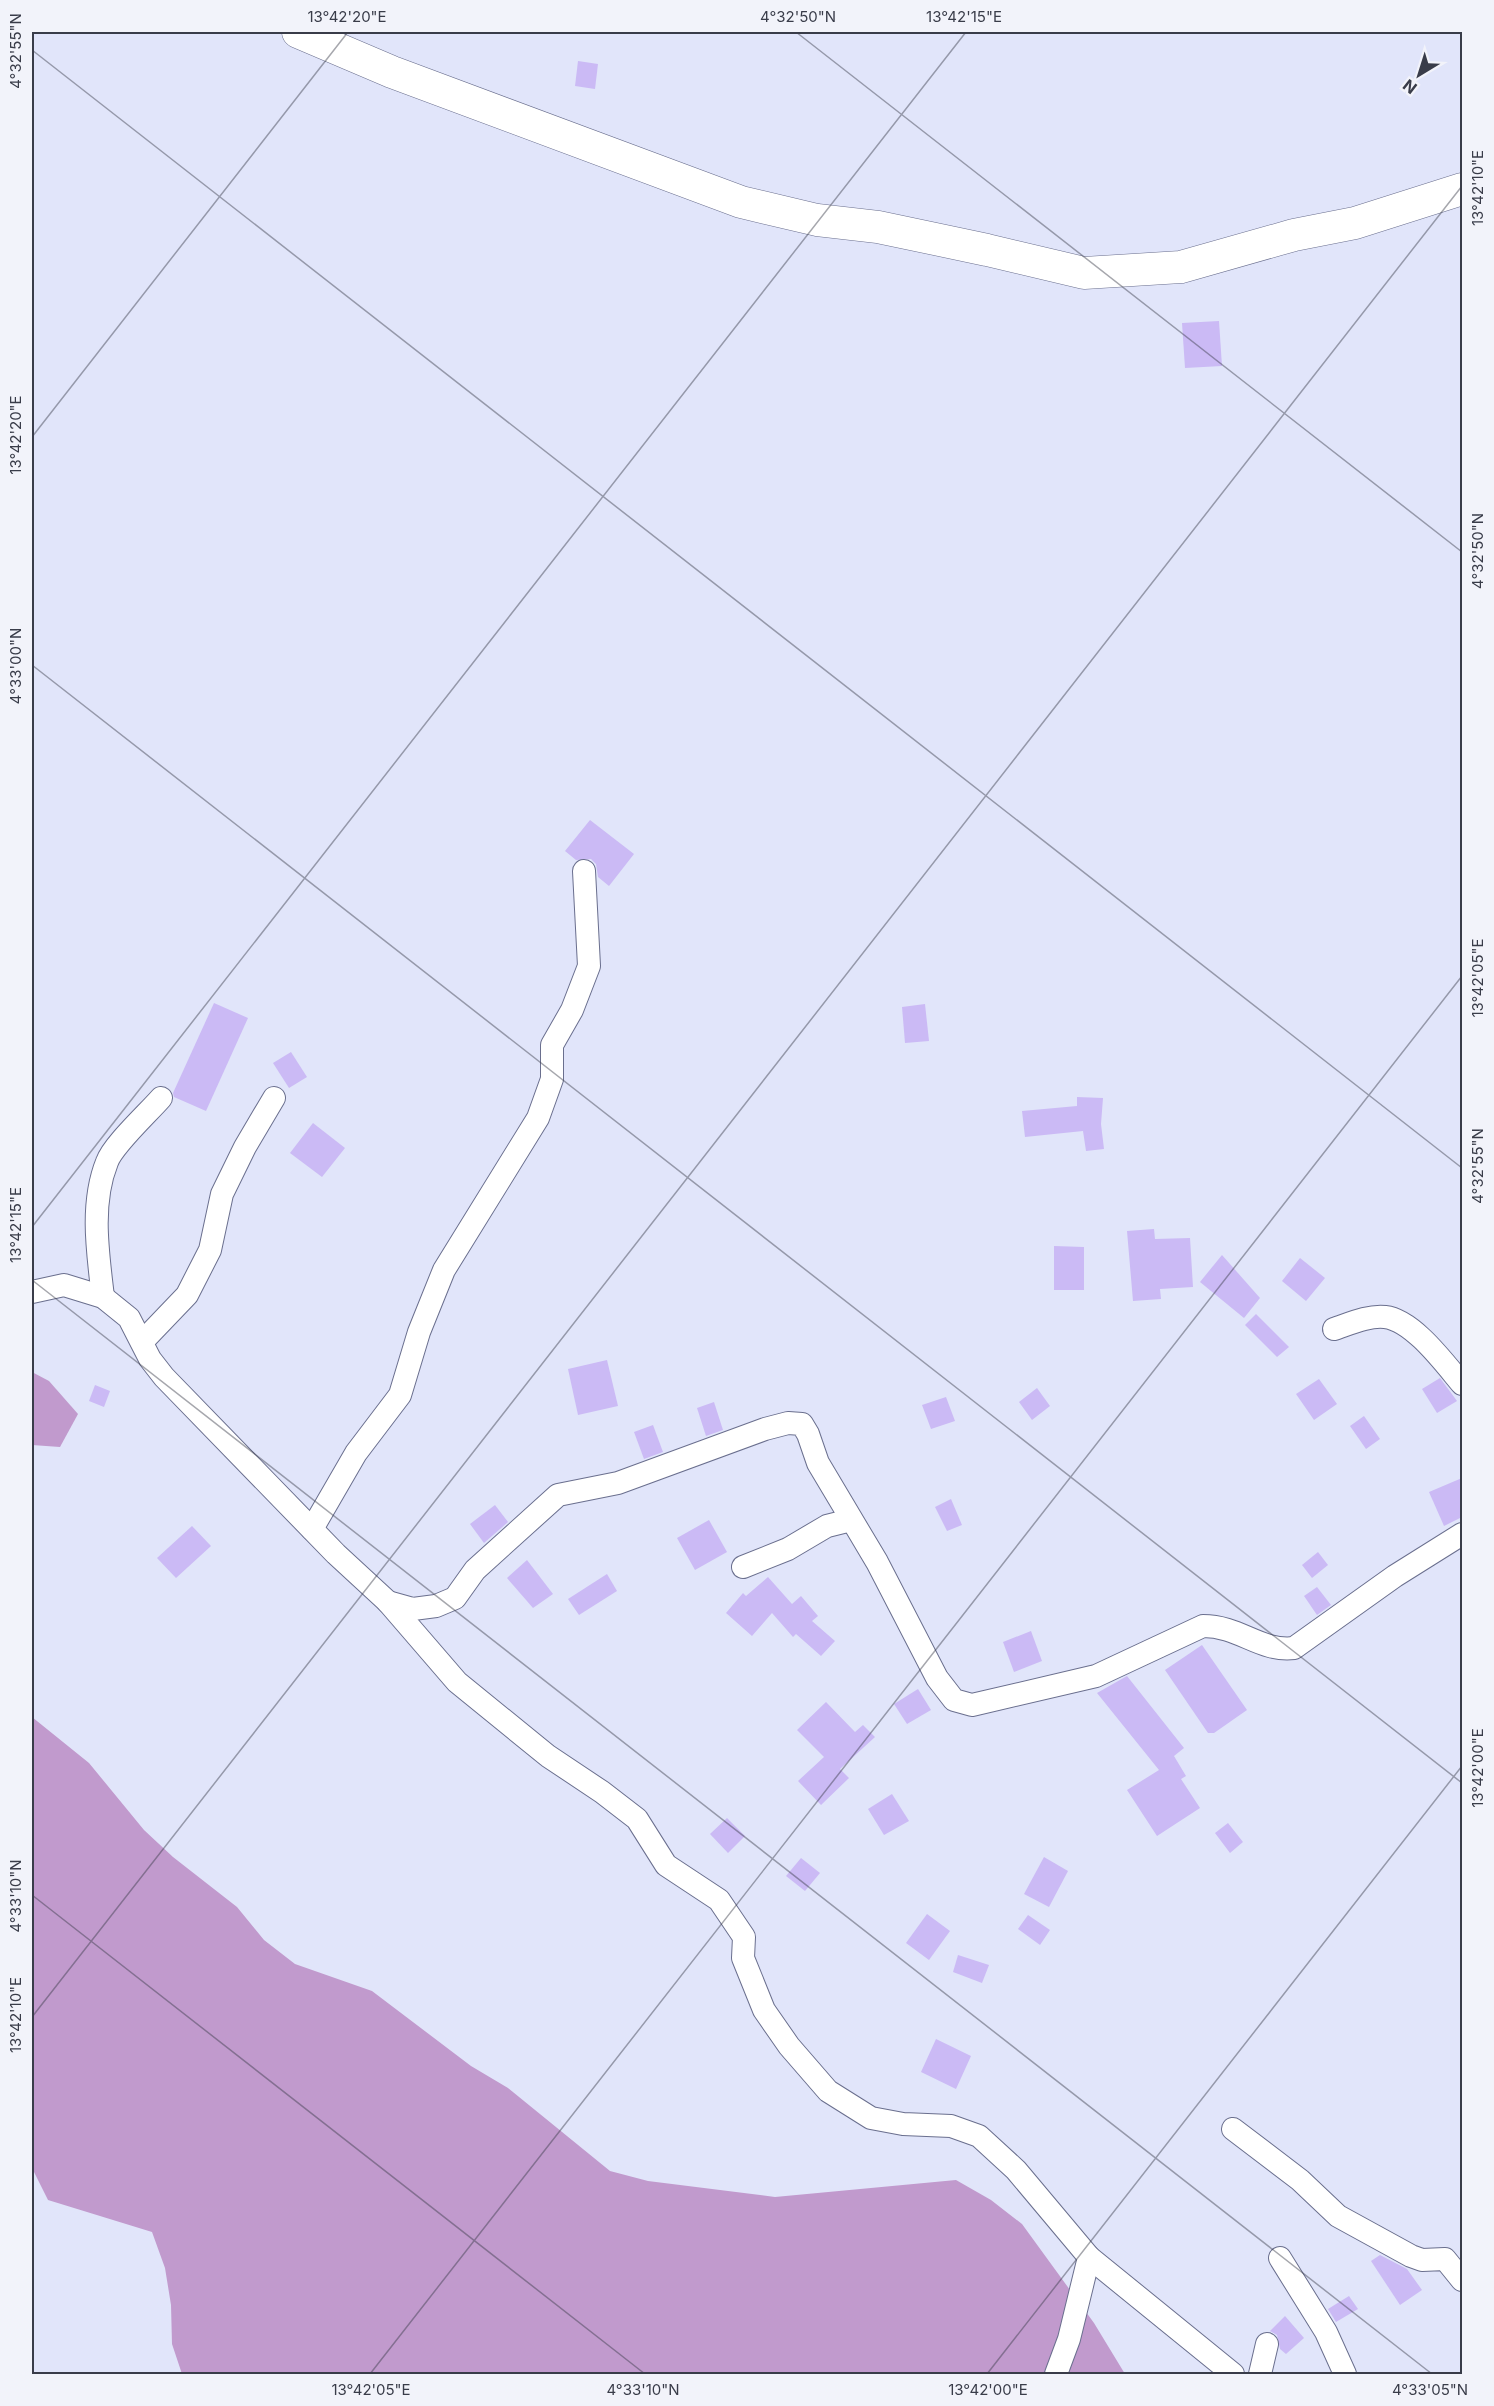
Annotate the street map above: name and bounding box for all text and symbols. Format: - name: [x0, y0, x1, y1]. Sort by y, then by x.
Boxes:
- text: 13°42'20"E: [307, 7, 387, 26]
- text: 4°32'50"N: [760, 7, 836, 26]
- text: 13°42'15"E: [926, 7, 1002, 26]
- text: 4°32'55"N: [6, 13, 25, 89]
- north arrow: [1389, 45, 1449, 105]
- text: N: [1399, 75, 1421, 98]
- text: 13°42'10"E: [1468, 150, 1487, 226]
- text: 13°42'20"E: [6, 395, 25, 475]
- text: 4°32'50"N: [1468, 513, 1487, 589]
- text: 4°33'00"N: [6, 628, 25, 704]
- text: 13°42'05"E: [1468, 938, 1487, 1018]
- text: 4°32'55"N: [1468, 1128, 1487, 1204]
- text: 13°42'15"E: [6, 1187, 25, 1263]
- text: 13°42'00"E: [1468, 1728, 1487, 1808]
- text: 4°33'10"N: [6, 1859, 25, 1933]
- text: 13°42'10"E: [6, 1977, 25, 2053]
- text: 13°42'05"E: [331, 2380, 411, 2399]
- text: 4°33'10"N: [606, 2380, 680, 2399]
- text: 13°42'00"E: [948, 2380, 1028, 2399]
- text: 4°33'05"N: [1392, 2380, 1468, 2399]

